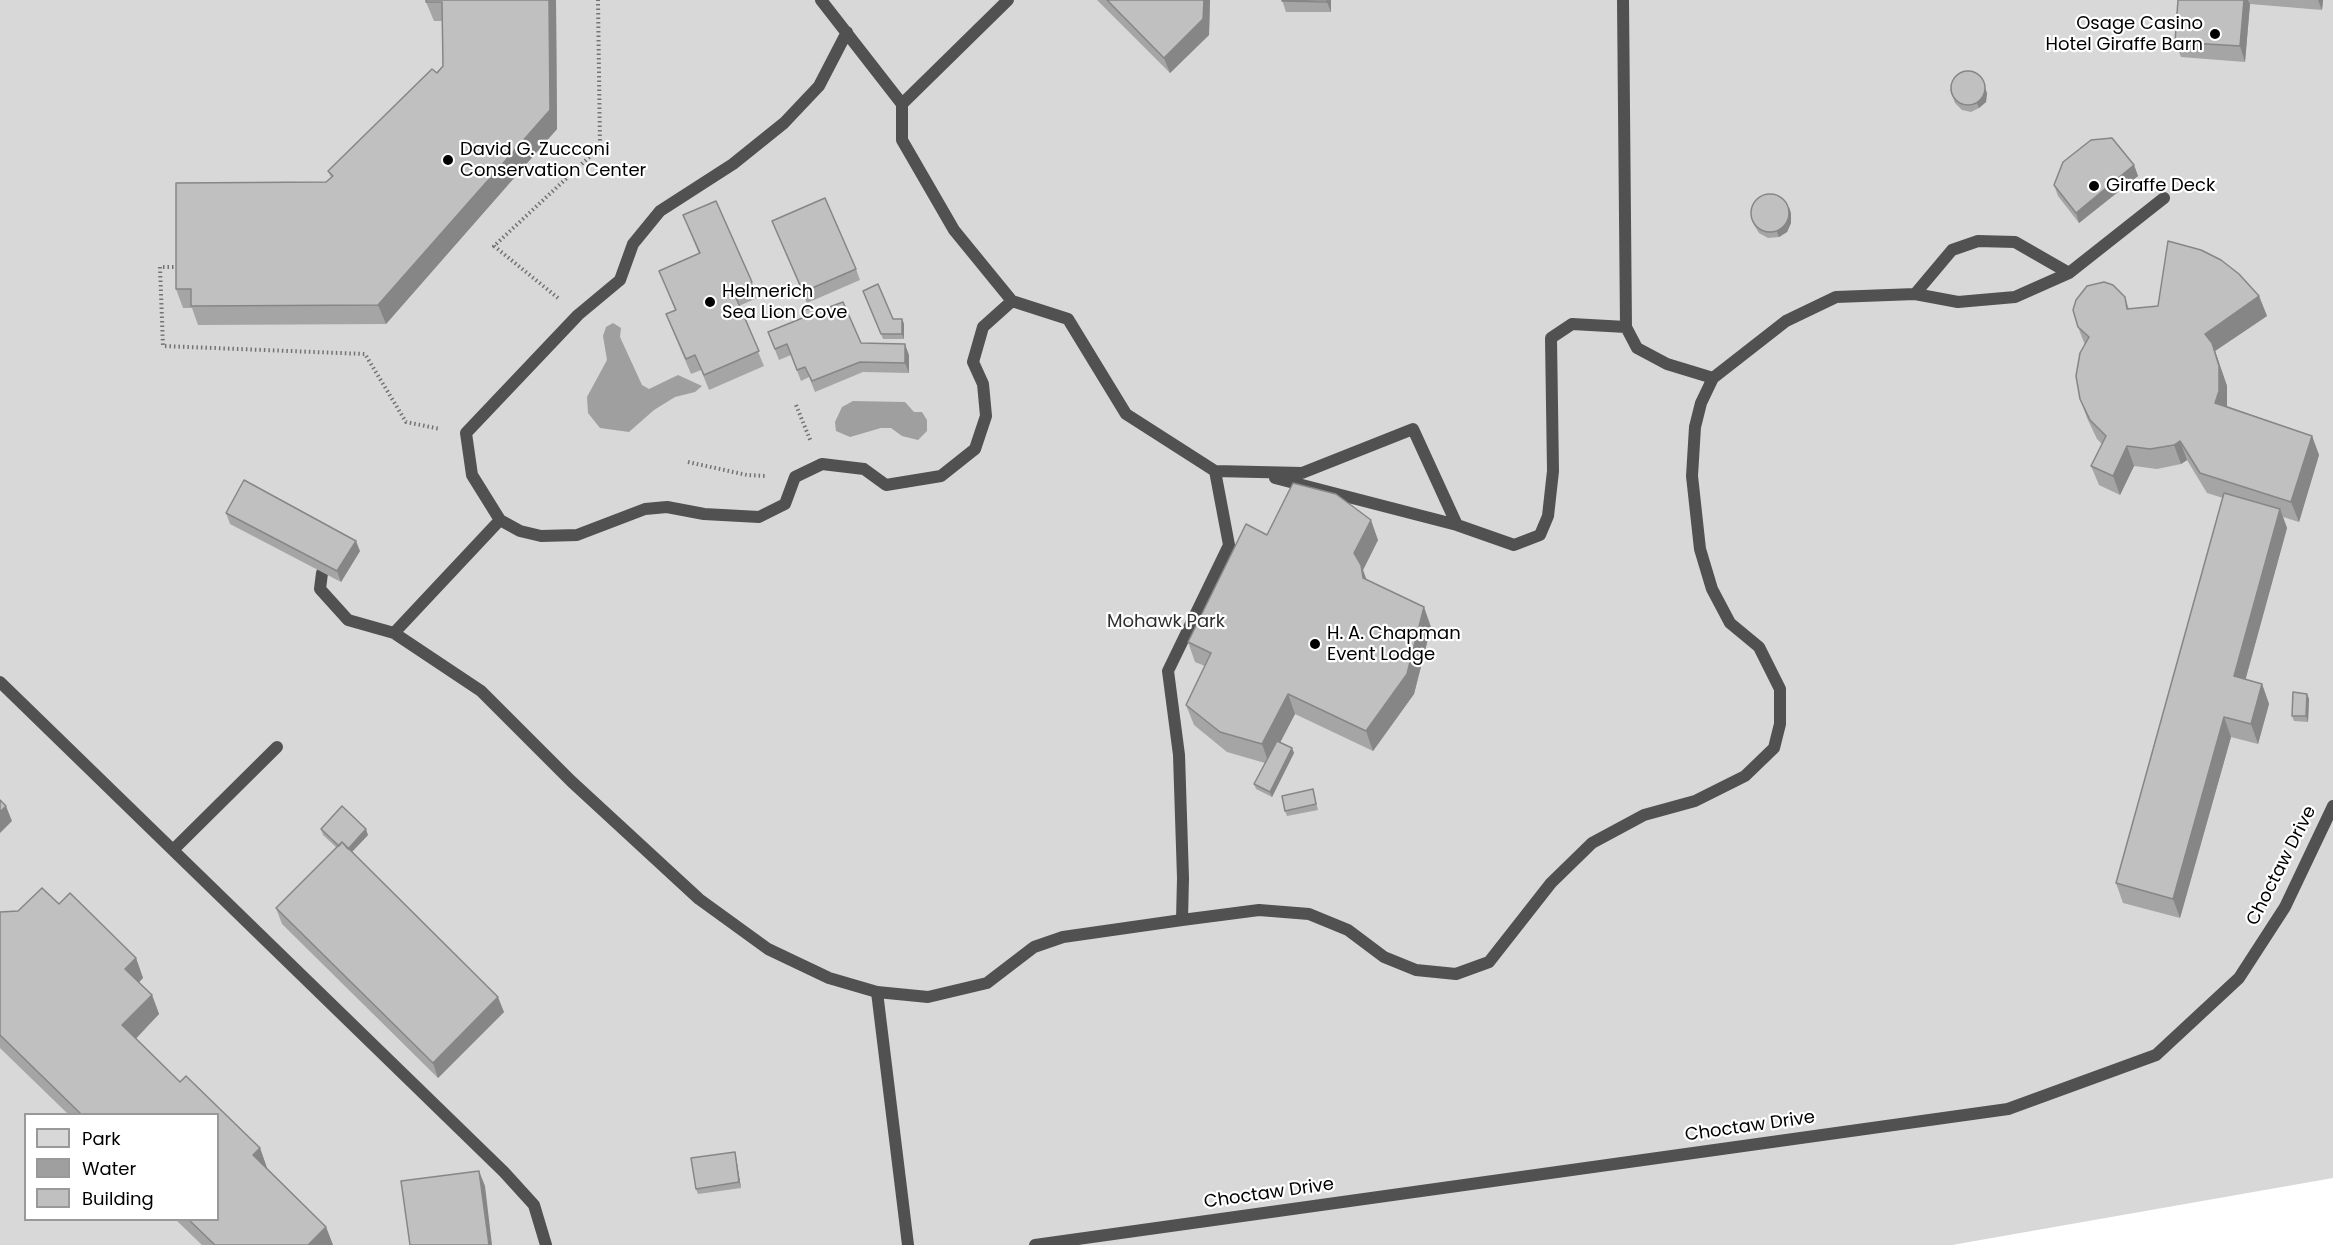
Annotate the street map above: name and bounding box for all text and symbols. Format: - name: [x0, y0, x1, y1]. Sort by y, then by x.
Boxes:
- place label: Osage Casino Hotel Giraffe Barn: [2046, 13, 2203, 56]
- marker: Osage Casino Hotel Giraffe Barn: [2208, 27, 2222, 41]
- place label: David G. Zucconi Conservation Center: [460, 139, 646, 182]
- marker: David G. Zucconi Conservation Center: [441, 153, 455, 167]
- place label: Giraffe Deck: [2106, 175, 2215, 197]
- marker: Giraffe Deck: [2087, 179, 2101, 193]
- place label: Helmerich Sea Lion Cove: [722, 281, 847, 324]
- marker: Helmerich Sea Lion Cove: [703, 295, 717, 309]
- park label: Mohawk Park: [1107, 611, 1225, 633]
- place label: H. A. Chapman Event Lodge: [1327, 623, 1461, 666]
- marker: H. A. Chapman Event Lodge: [1308, 637, 1322, 651]
- street label: Choctaw Drive: [2243, 803, 2321, 929]
- street label: Choctaw Drive: [1683, 1107, 1817, 1147]
- legend: [24, 1113, 219, 1221]
- text: Park: [82, 1126, 121, 1151]
- text: Water: [82, 1156, 136, 1181]
- street label: Choctaw Drive: [1202, 1174, 1336, 1214]
- text: Building: [82, 1186, 154, 1211]

